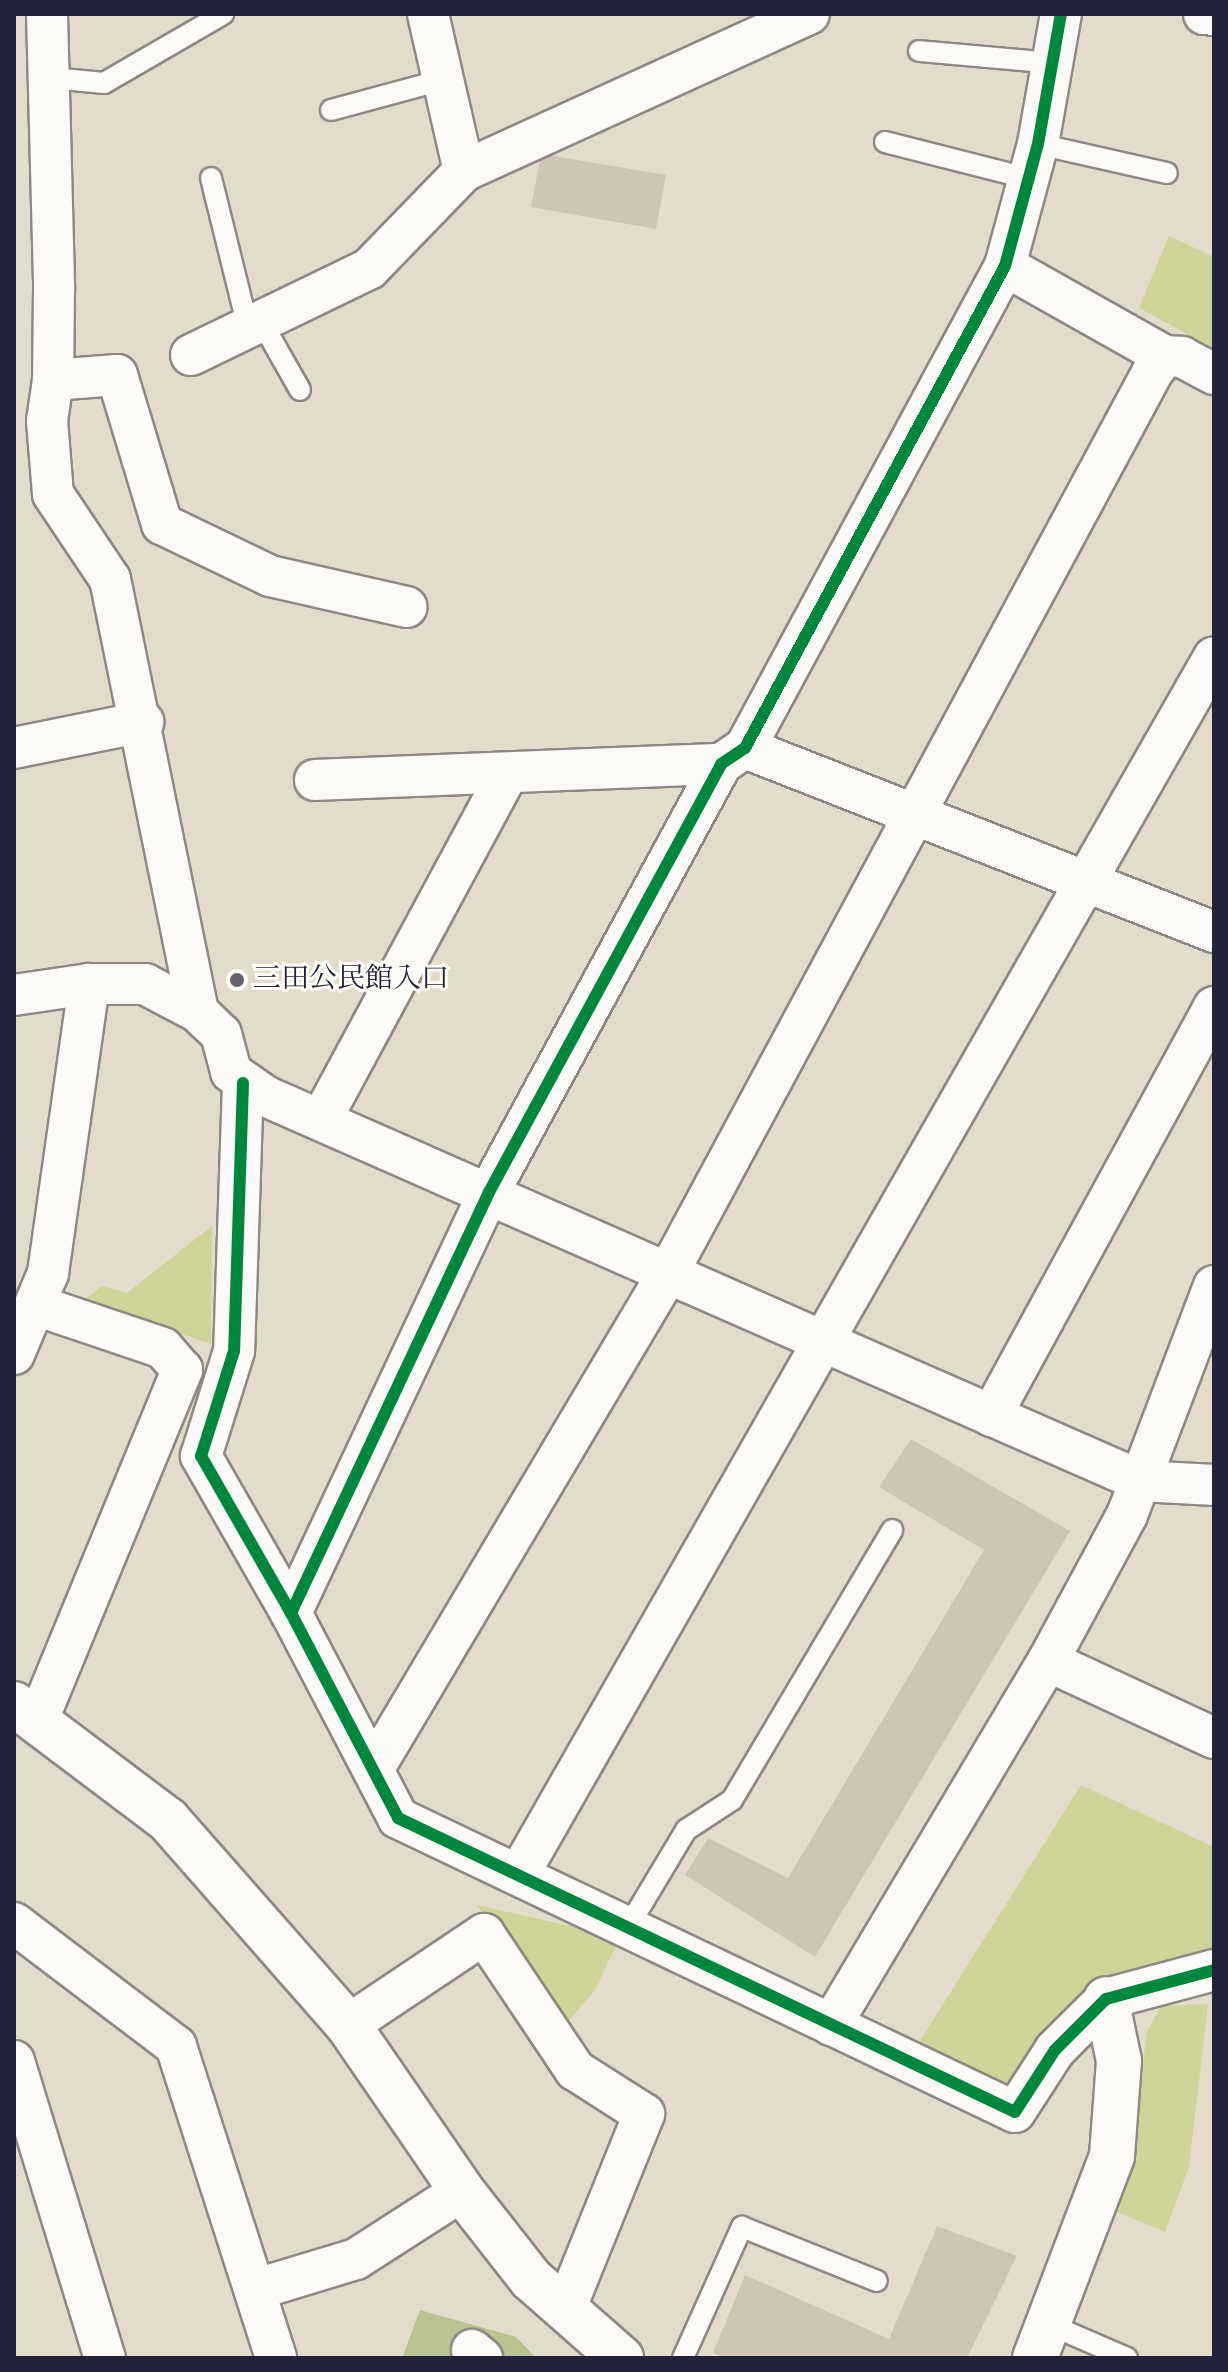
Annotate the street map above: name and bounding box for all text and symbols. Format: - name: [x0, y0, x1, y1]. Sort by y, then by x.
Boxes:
- place label: 三田公民館入口: [253, 963, 449, 997]
- marker: 三田公民館入口: [228, 971, 246, 989]

